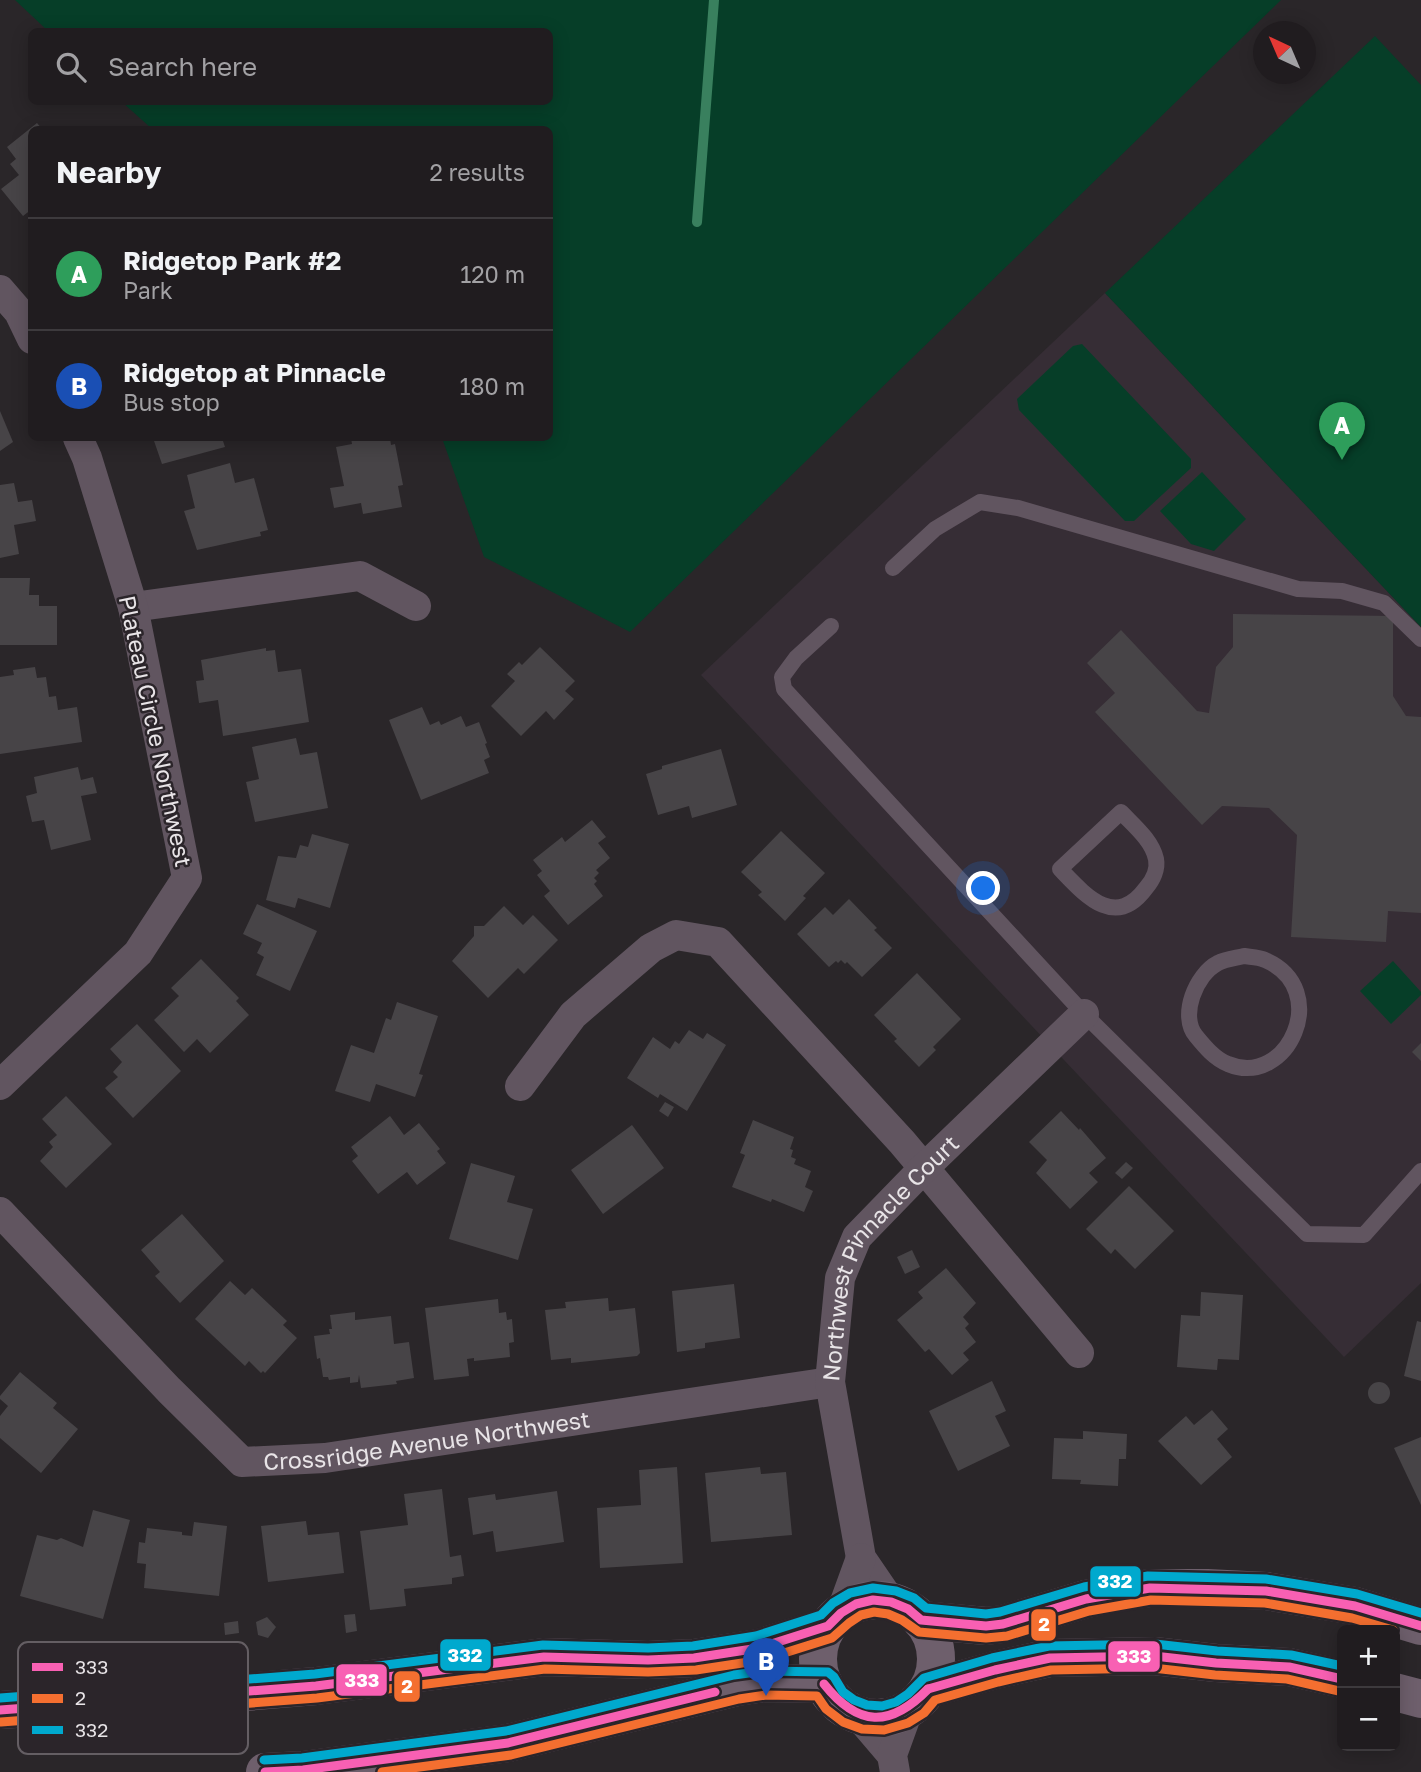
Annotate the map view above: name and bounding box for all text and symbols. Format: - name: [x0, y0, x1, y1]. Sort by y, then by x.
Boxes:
- north arrow: [1253, 21, 1316, 84]
- search box: [28, 28, 553, 105]
- icon: search: [52, 48, 90, 86]
- text: Search here: [108, 51, 257, 82]
- text: Nearby: [56, 154, 161, 190]
- text: 2 results: [429, 158, 525, 186]
- text: Ridgetop Park #2: [123, 245, 341, 276]
- text: A: [71, 260, 87, 288]
- text: 120 m: [460, 260, 525, 288]
- text: Park: [123, 276, 173, 304]
- text: Ridgetop at Pinnacle: [123, 357, 386, 388]
- text: B: [71, 372, 87, 400]
- text: 180 m: [459, 372, 525, 400]
- text: Bus stop: [123, 388, 220, 416]
- pin: A: [1319, 402, 1365, 460]
- street label: Plateau Circle Northwest: [114, 593, 198, 869]
- your location: [966, 871, 1000, 905]
- street label: Northwest Pinnacle Court: [816, 1129, 964, 1382]
- street label: Crossridge Avenue Northwest: [263, 1404, 592, 1475]
- line badge: 332: [1089, 1565, 1142, 1598]
- text: 332: [1098, 1569, 1132, 1592]
- line badge: 2: [1030, 1608, 1057, 1642]
- text: 2: [1038, 1612, 1050, 1635]
- map controls: [1337, 1625, 1400, 1751]
- button: +: [1337, 1625, 1400, 1688]
- line badge: 332: [439, 1638, 492, 1672]
- pin: B: [743, 1638, 789, 1696]
- line badge: 333: [1107, 1640, 1161, 1673]
- legend: [18, 1642, 248, 1754]
- text: 332: [448, 1643, 482, 1666]
- text: 333: [1117, 1644, 1151, 1667]
- text: 333: [75, 1655, 108, 1678]
- line badge: 333: [335, 1663, 388, 1697]
- text: 333: [345, 1668, 379, 1691]
- line badge: 2: [393, 1670, 421, 1703]
- text: 2: [401, 1674, 413, 1697]
- text: 2: [75, 1686, 86, 1709]
- button: −: [1337, 1688, 1400, 1751]
- text: 332: [75, 1718, 108, 1741]

